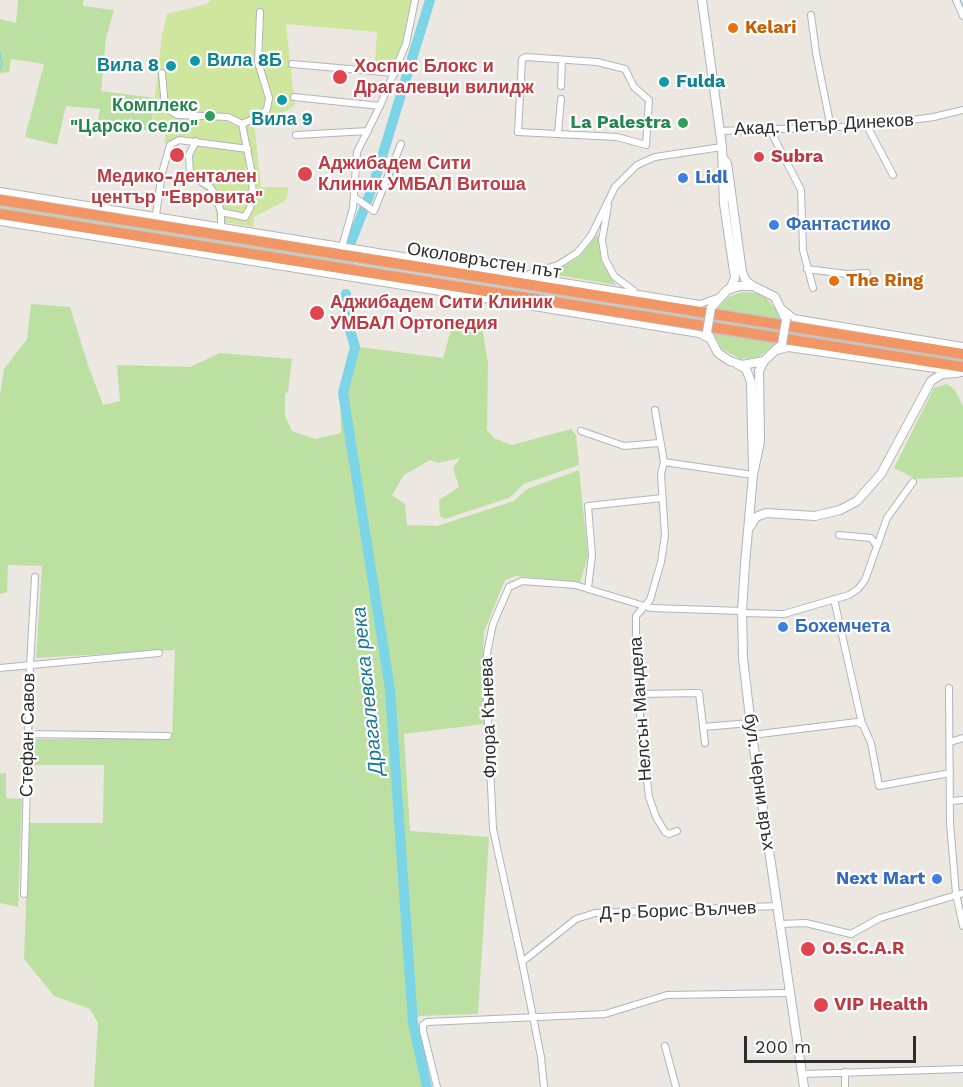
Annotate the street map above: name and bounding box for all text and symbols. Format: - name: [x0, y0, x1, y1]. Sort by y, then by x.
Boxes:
- place label: Kelari: [745, 17, 797, 39]
- marker: Kelari: [726, 21, 740, 35]
- place label: Вила 8Б: [207, 50, 282, 72]
- marker: Вила 8Б: [188, 54, 202, 68]
- place label: Вила 8: [97, 55, 159, 77]
- place label: Хоспис Блокс и Драгалевци вилидж: [354, 56, 534, 98]
- marker: Вила 8: [164, 59, 178, 73]
- marker: Хоспис Блокс и Драгалевци вилидж: [331, 68, 349, 86]
- place label: Fulda: [676, 71, 725, 93]
- marker: Fulda: [657, 75, 671, 89]
- marker: Вила 9: [275, 93, 289, 107]
- place label: Комплекс "Царско село": [70, 95, 198, 138]
- marker: Комплекс "Царско село": [203, 109, 217, 123]
- place label: Вила 9: [251, 109, 313, 131]
- street label: Акад. Петър Динеков: [734, 110, 914, 140]
- place label: La Palestra: [570, 112, 671, 134]
- marker: La Palestra: [676, 116, 690, 130]
- marker: Медико-дентален център "Евровита": [168, 146, 186, 164]
- place label: Subra: [771, 146, 823, 168]
- marker: Subra: [752, 150, 766, 164]
- place label: Аджибадем Сити Клиник УМБАЛ Витоша: [318, 153, 526, 195]
- marker: Аджибадем Сити Клиник УМБАЛ Витоша: [296, 165, 314, 183]
- place label: Медико-дентален център "Евровита": [91, 166, 263, 208]
- place label: Lidl: [695, 167, 728, 189]
- marker: Lidl: [676, 171, 690, 185]
- place label: Фантастико: [786, 214, 891, 236]
- marker: Фантастико: [767, 218, 781, 232]
- street label: Околовръстен път: [405, 238, 563, 284]
- place label: The Ring: [846, 270, 923, 292]
- marker: The Ring: [827, 274, 841, 288]
- place label: Аджибадем Сити Клиник УМБАЛ Ортопедия: [330, 292, 553, 334]
- marker: Аджибадем Сити Клиник УМБАЛ Ортопедия: [308, 304, 326, 322]
- water label: Драгалевска река: [347, 606, 389, 776]
- place label: Бохемчета: [795, 616, 890, 638]
- marker: Бохемчета: [776, 620, 790, 634]
- street label: Нелсън Мандела: [625, 636, 657, 782]
- street label: Флора Кънева: [476, 657, 502, 779]
- street label: Стефан Савов: [16, 673, 40, 797]
- street label: бул. Черни връх: [739, 712, 779, 852]
- place label: Next Mart: [836, 868, 925, 890]
- marker: Next Mart: [930, 872, 944, 886]
- street label: Д-р Борис Вълчев: [599, 897, 757, 925]
- place label: O.S.C.A.R: [822, 938, 904, 960]
- marker: O.S.C.A.R: [799, 940, 817, 958]
- place label: VIP Health: [834, 994, 928, 1016]
- marker: VIP Health: [812, 996, 830, 1014]
- scale bar: [747, 1024, 920, 1062]
- text: 200 m: [755, 1036, 811, 1057]

